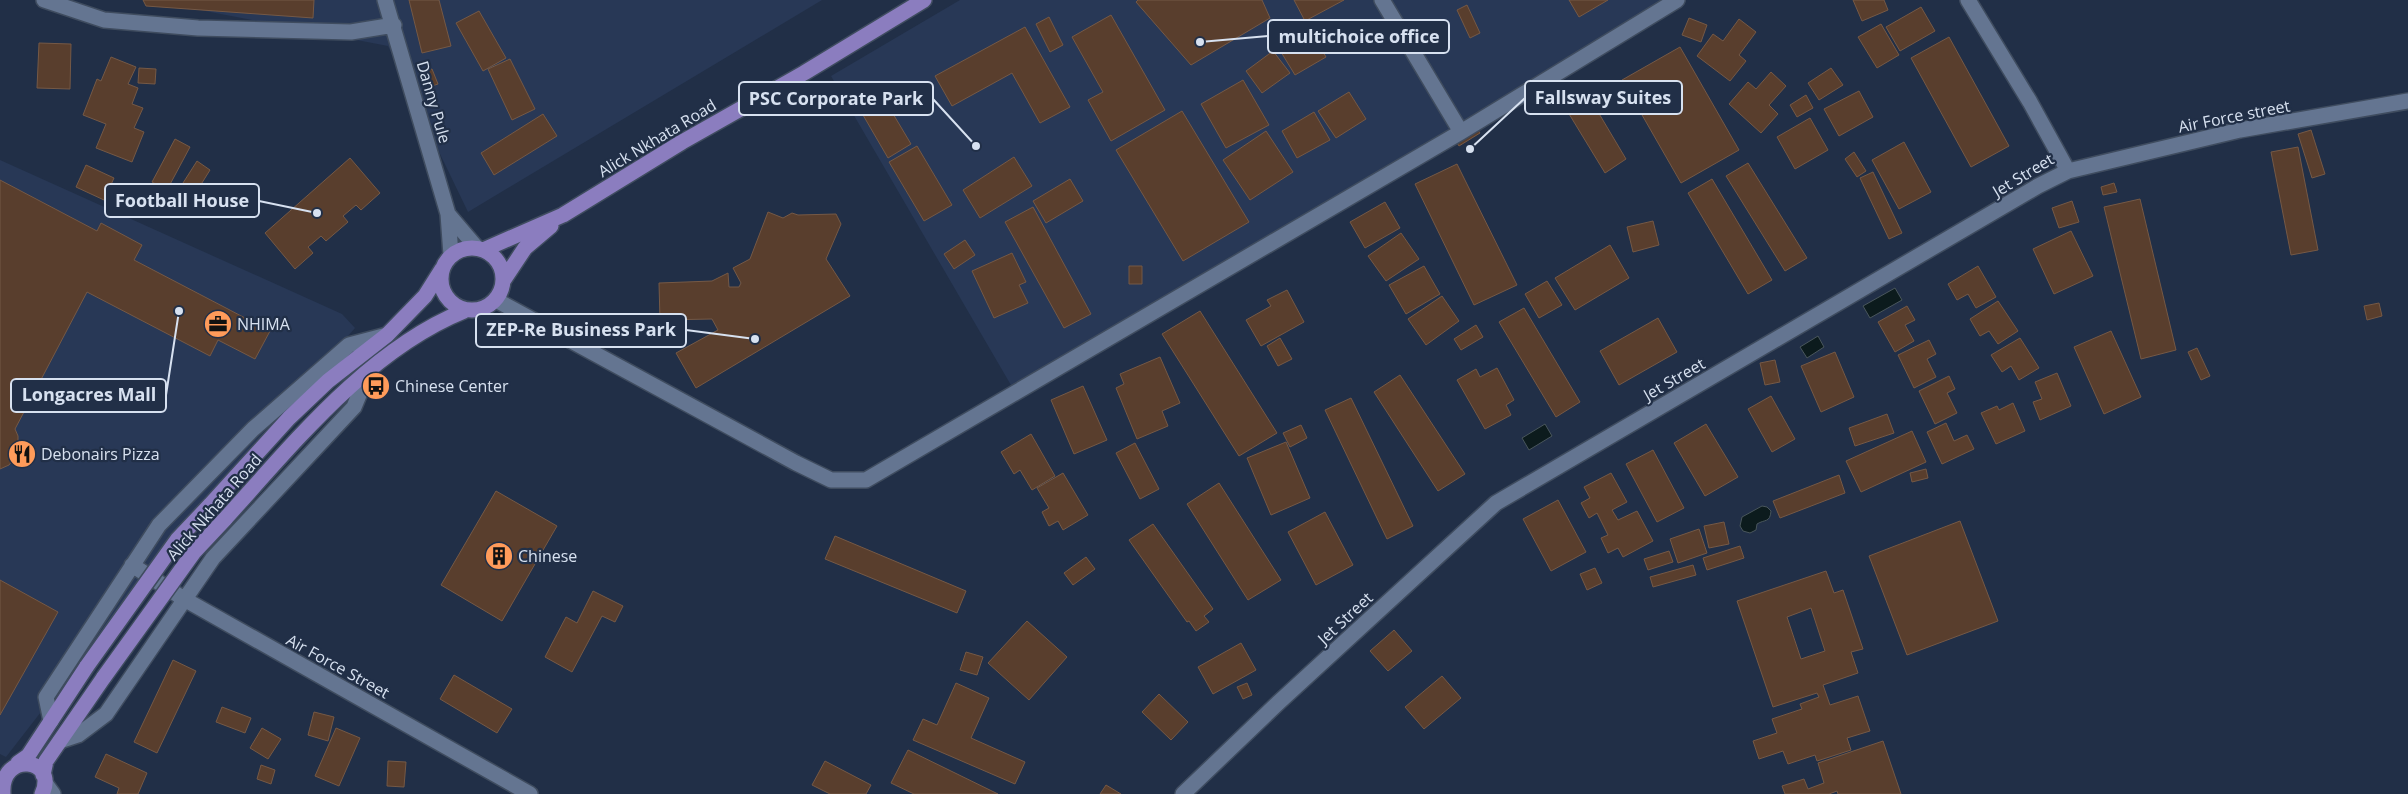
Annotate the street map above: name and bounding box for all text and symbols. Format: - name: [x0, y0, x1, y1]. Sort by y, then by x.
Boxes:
- callout: multichoice office: [1268, 20, 1449, 53]
- text: multichoice office: [1278, 24, 1440, 48]
- street label: Danny Pule: [412, 58, 456, 146]
- callout: Fallsway Suites: [1525, 81, 1682, 114]
- callout: PSC Corporate Park: [739, 82, 933, 115]
- text: Fallsway Suites: [1535, 85, 1671, 109]
- text: PSC Corporate Park: [749, 86, 924, 110]
- street label: Alick Nkhata Road: [594, 94, 720, 182]
- street label: Air Force street: [2176, 94, 2292, 138]
- street label: Jet Street: [1987, 148, 2058, 203]
- callout: Football House: [105, 184, 259, 217]
- text: Football House: [115, 188, 249, 212]
- office icon: NHIMA: [203, 309, 233, 339]
- place label: NHIMA: [237, 313, 291, 335]
- callout: ZEP-Re Business Park: [476, 314, 686, 347]
- text: ZEP-Re Business Park: [486, 317, 677, 341]
- street label: Jet Street: [1637, 352, 1709, 406]
- bus stop icon: Chinese Center: [361, 371, 391, 401]
- place label: Chinese Center: [395, 375, 509, 397]
- callout: Longacres Mall: [11, 379, 166, 412]
- text: Longacres Mall: [22, 382, 156, 406]
- restaurant icon: Debonairs Pizza: [7, 439, 37, 469]
- place label: Debonairs Pizza: [41, 443, 160, 465]
- street label: Alick Nkhata Road: [162, 449, 266, 565]
- building icon: Chinese: [484, 541, 514, 571]
- place label: Chinese: [518, 545, 577, 567]
- street label: Jet Street: [1311, 587, 1378, 651]
- street label: Air Force Street: [282, 629, 394, 704]

